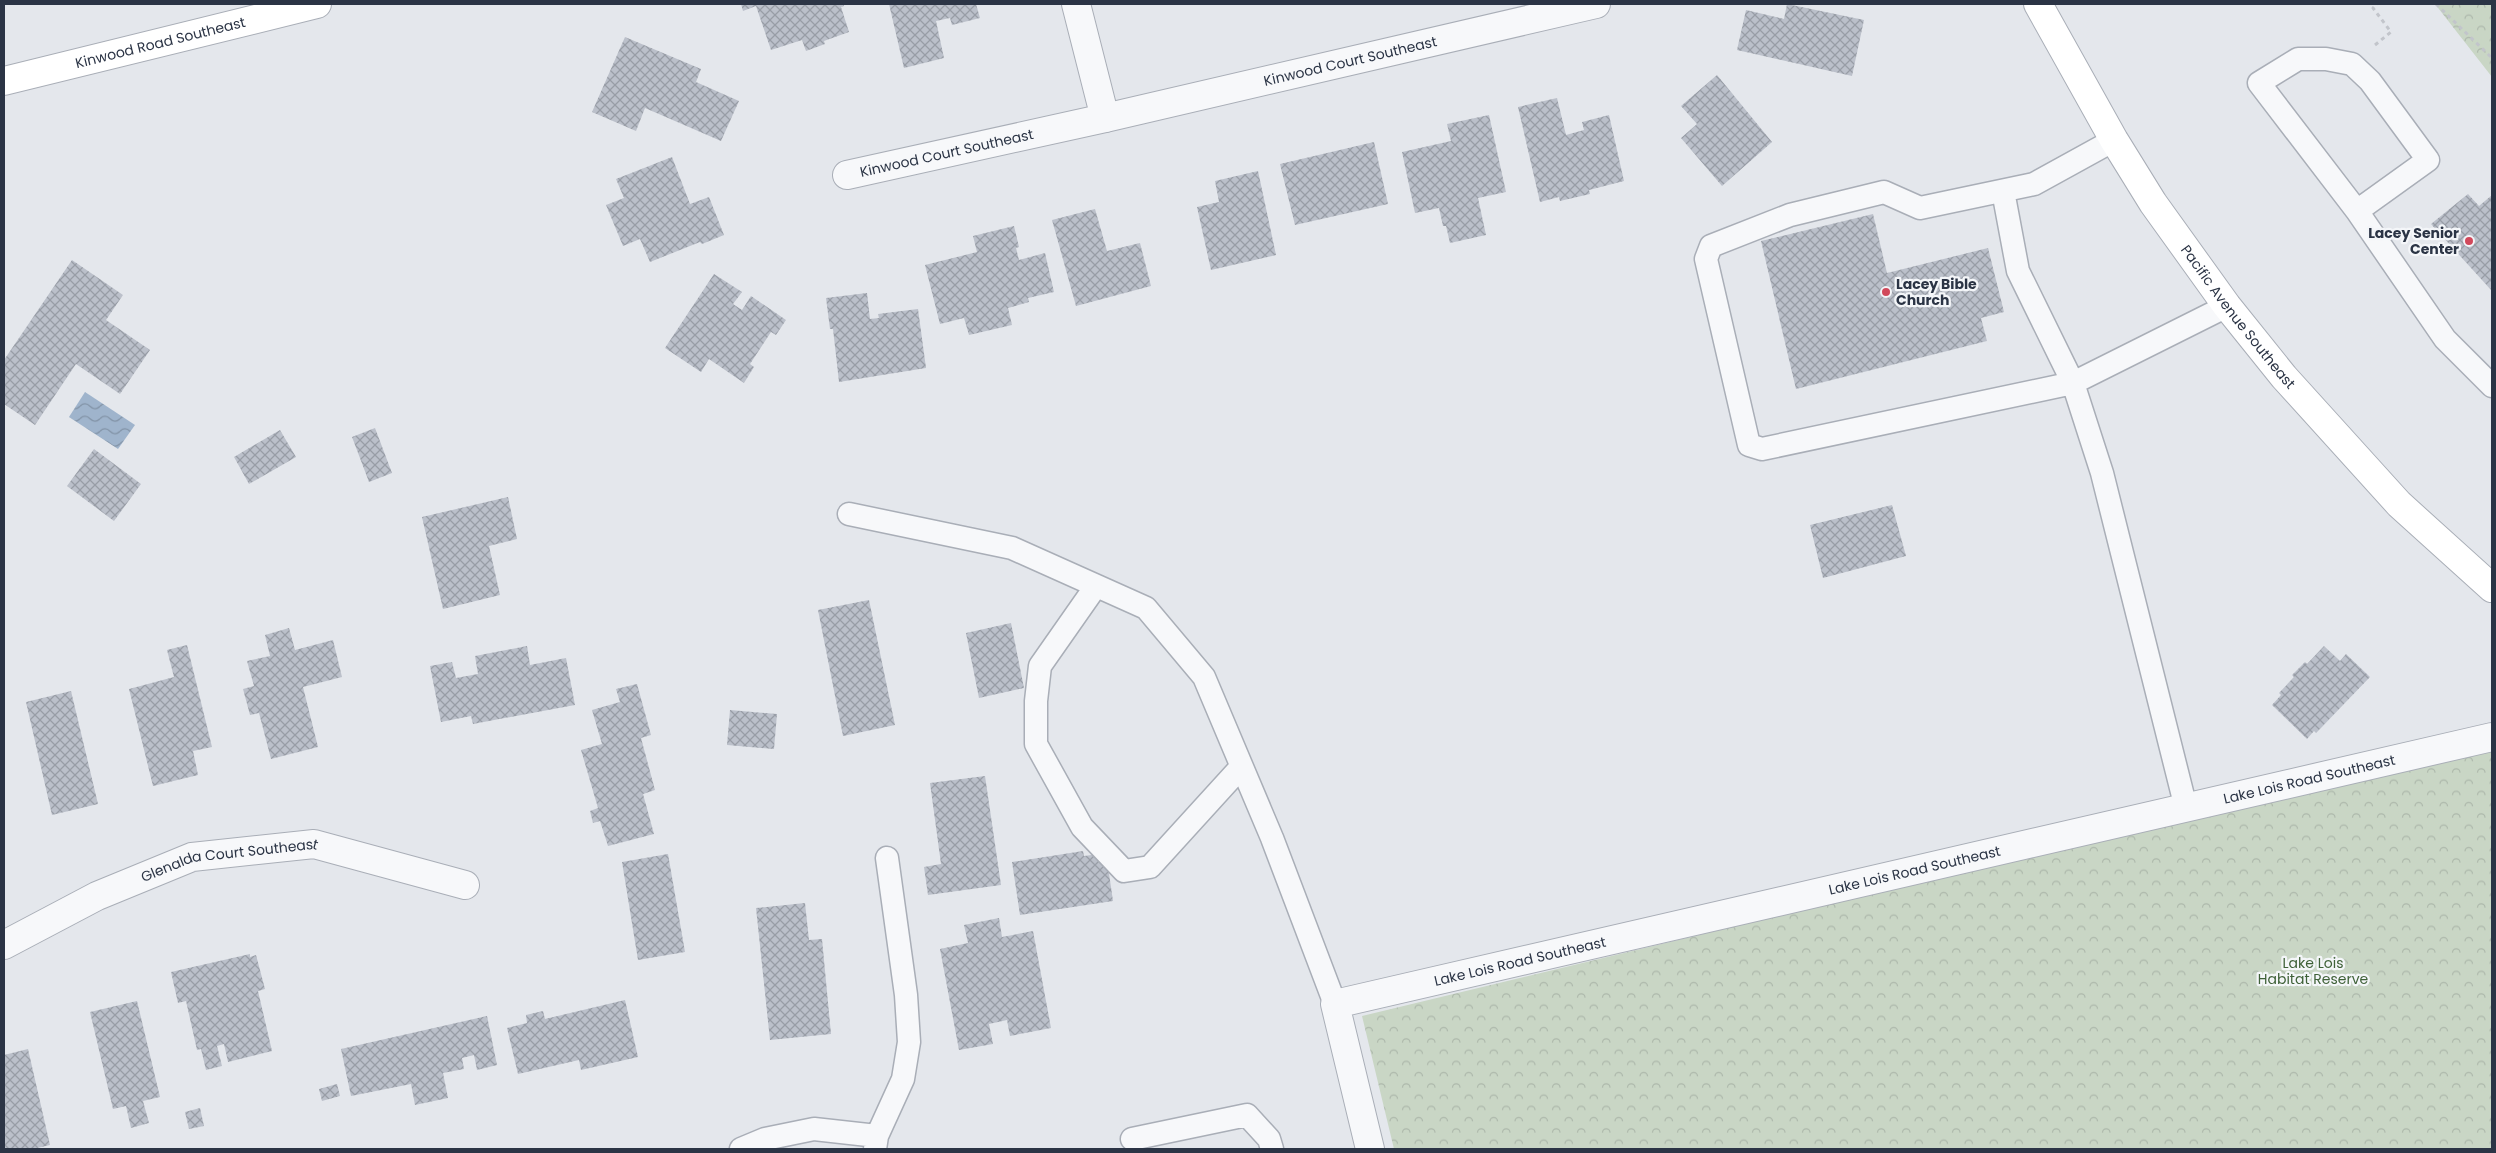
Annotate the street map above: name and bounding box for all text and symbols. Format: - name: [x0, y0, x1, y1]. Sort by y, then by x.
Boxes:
- street label: Kinwood Road Southeast: [73, 12, 247, 73]
- street label: Kinwood Court Southeast: [1262, 31, 1439, 91]
- street label: Kinwood Court Southeast: [858, 124, 1035, 182]
- place label: Lacey Senior Center: [2368, 223, 2459, 259]
- marker: Lacey Senior Center: [2463, 235, 2475, 247]
- street label: Pacific Avenue Southeast: [2176, 241, 2300, 393]
- place label: Lacey Bible Church: [1896, 274, 1977, 310]
- marker: Lacey Bible Church: [1880, 286, 1892, 298]
- street label: Lake Lois Road Southeast: [2221, 750, 2397, 809]
- street label: Glenalda Court Southeast: [138, 834, 321, 887]
- street label: Lake Lois Road Southeast: [1827, 841, 2002, 900]
- street label: Lake Lois Road Southeast: [1432, 932, 1608, 991]
- park label: Lake Lois Habitat Reserve: [2258, 953, 2369, 989]

